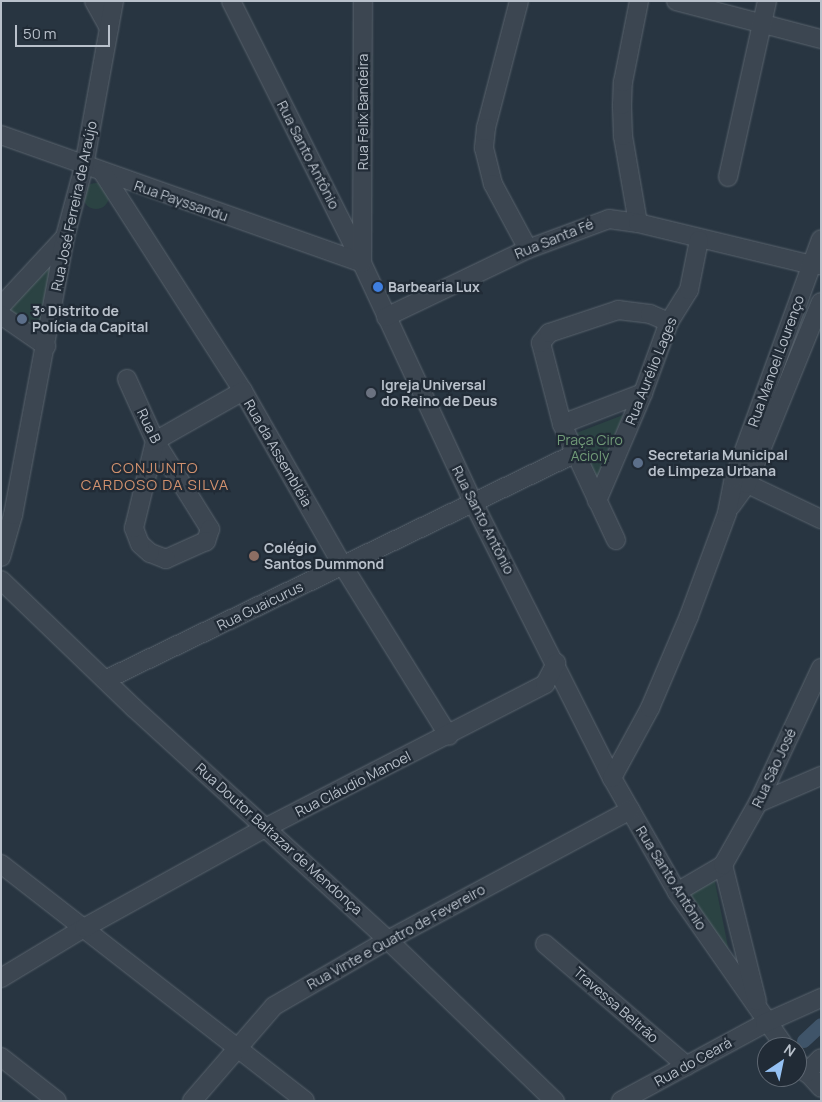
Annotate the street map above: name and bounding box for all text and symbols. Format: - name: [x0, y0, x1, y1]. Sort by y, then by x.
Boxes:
- scale bar: [18, 15, 112, 47]
- text: 50 m: [23, 23, 57, 44]
- street label: Rua Felix Bandeira: [355, 54, 371, 170]
- street label: Rua Santo Antônio: [273, 98, 343, 212]
- street label: Rua José Ferreira de Araújo: [48, 119, 100, 293]
- street label: Rua Payssandu: [132, 177, 230, 225]
- street label: Rua Santa Fé: [512, 216, 596, 262]
- place label: Barbearia Lux: [388, 279, 480, 295]
- marker: Barbearia Lux: [372, 281, 384, 293]
- street label: Rua Manoel Lourenço: [744, 293, 808, 429]
- place label: 3º Distrito de Polícia da Capital: [32, 303, 148, 336]
- marker: 3º Distrito de Polícia da Capital: [16, 313, 28, 325]
- street label: Rua Aurélio Lages: [622, 315, 680, 427]
- place label: Igreja Universal do Reino de Deus: [381, 377, 497, 410]
- marker: Igreja Universal do Reino de Deus: [365, 387, 377, 399]
- street label: Rua da Assembléia: [241, 396, 315, 510]
- street label: Rua B: [133, 406, 165, 446]
- park label: Praça Ciro Acioly: [557, 432, 623, 464]
- place label: Secretaria Municipal de Limpeza Urbana: [648, 447, 788, 480]
- marker: Secretaria Municipal de Limpeza Urbana: [632, 457, 644, 469]
- district label: CONJUNTO CARDOSO DA SILVA: [79, 458, 231, 493]
- street label: Rua Santo Antônio: [448, 463, 518, 577]
- place label: Colégio Santos Dummond: [264, 540, 384, 572]
- marker: Colégio Santos Dummond: [248, 550, 260, 562]
- street label: Rua Guaicurus: [214, 578, 306, 634]
- street label: Rua São José: [748, 726, 800, 810]
- street label: Rua Cláudio Manoel: [292, 748, 414, 820]
- street label: Rua Doutor Baltazar de Mendonça: [192, 760, 366, 918]
- street label: Rua Santo Antônio: [632, 823, 710, 933]
- street label: Rua Vinte e Quatro de Fevereiro: [304, 881, 488, 993]
- street label: Travessa Beltrão: [570, 964, 662, 1046]
- street label: Rua do Ceará: [652, 1034, 734, 1090]
- north arrow: [757, 1037, 807, 1087]
- text: N: [781, 1039, 800, 1061]

